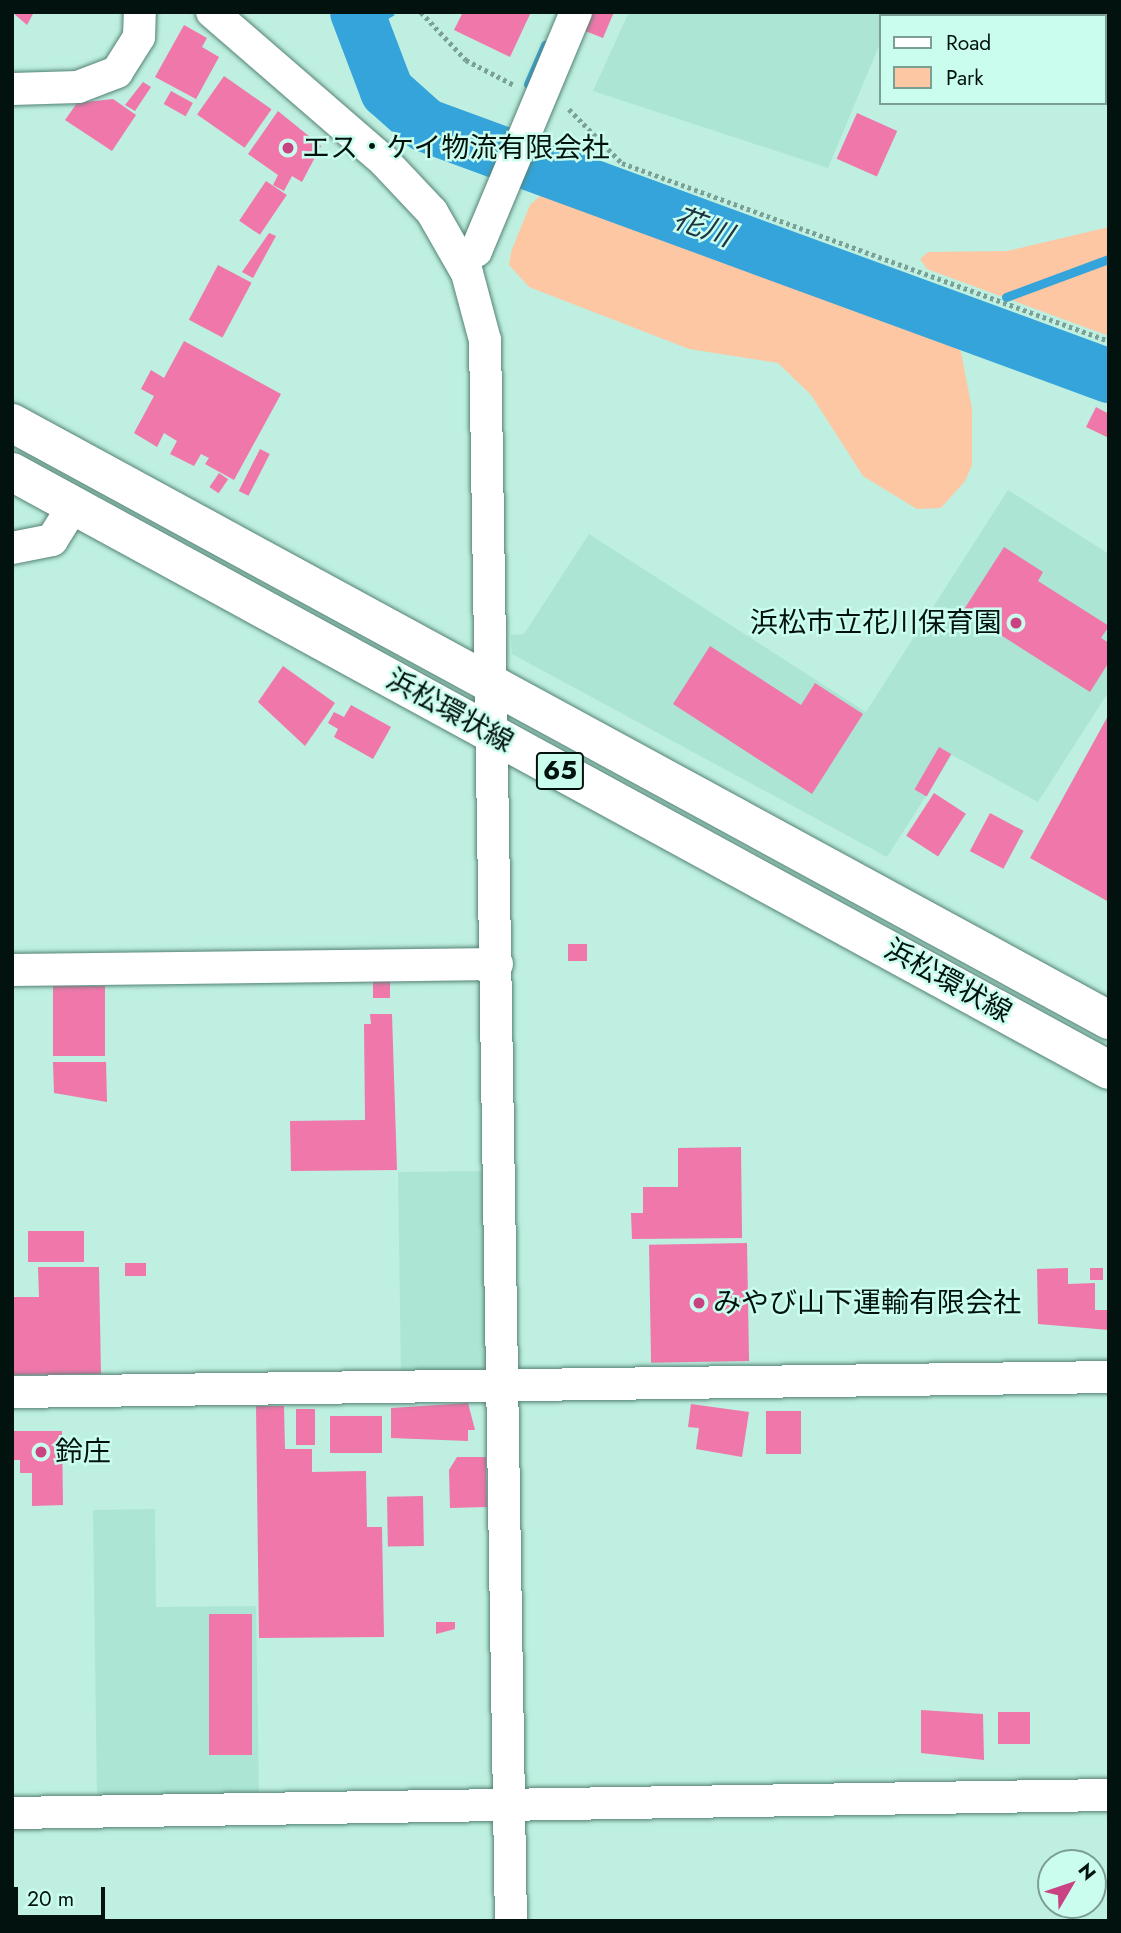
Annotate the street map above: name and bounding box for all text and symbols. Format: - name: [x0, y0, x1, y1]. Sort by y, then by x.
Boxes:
- legend: [880, 14, 1107, 105]
- text: Road: [946, 28, 991, 58]
- text: Park: [946, 63, 983, 93]
- place label: エス・ケイ物流有限会社: [302, 131, 610, 165]
- marker: エス・ケイ物流有限会社: [280, 140, 296, 156]
- water label: 花川: [669, 200, 737, 254]
- place label: 浜松市立花川保育園: [750, 606, 1002, 640]
- marker: 浜松市立花川保育園: [1008, 615, 1024, 631]
- street label: 浜松環状線: [381, 662, 519, 760]
- road number: 65: [536, 748, 584, 793]
- street label: 浜松環状線: [879, 932, 1017, 1030]
- place label: みやび山下運輸有限会社: [713, 1286, 1021, 1320]
- marker: みやび山下運輸有限会社: [691, 1295, 707, 1311]
- place label: 鈴庄: [55, 1435, 111, 1469]
- marker: 鈴庄: [33, 1444, 49, 1460]
- north arrow: [1037, 1849, 1107, 1919]
- text: N: [1072, 1857, 1102, 1886]
- scale bar: [18, 1874, 108, 1918]
- text: 20 m: [27, 1884, 74, 1914]

